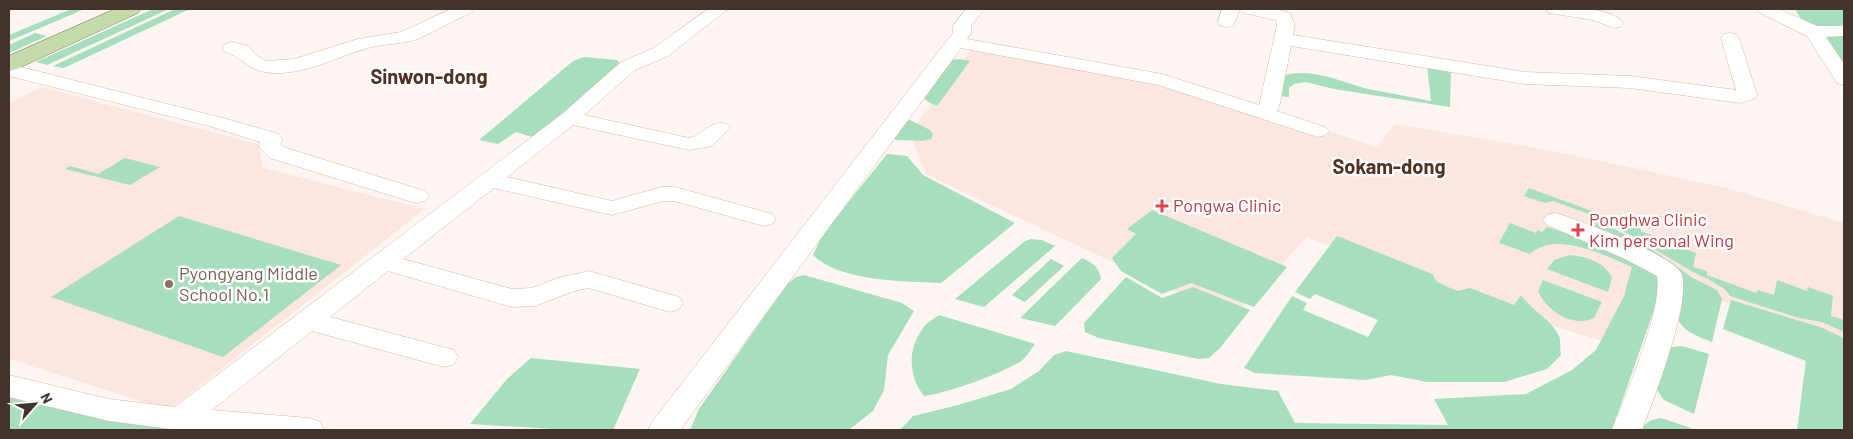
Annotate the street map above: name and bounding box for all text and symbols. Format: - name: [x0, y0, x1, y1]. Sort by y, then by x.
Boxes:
- district label: Sinwon-dong: [370, 64, 488, 88]
- district label: Sokam-dong: [1332, 154, 1446, 178]
- place label: Pongwa Clinic: [1173, 194, 1281, 216]
- marker: Pongwa Clinic: [1155, 199, 1169, 213]
- place label: Ponghwa Clinic Kim personal Wing: [1589, 208, 1734, 251]
- marker: Ponghwa Clinic Kim personal Wing: [1571, 223, 1585, 237]
- place label: Pyongyang Middle School No.1: [179, 262, 318, 305]
- marker: Pyongyang Middle School No.1: [163, 278, 175, 290]
- north arrow: [10, 379, 60, 429]
- text: N: [37, 390, 57, 406]

